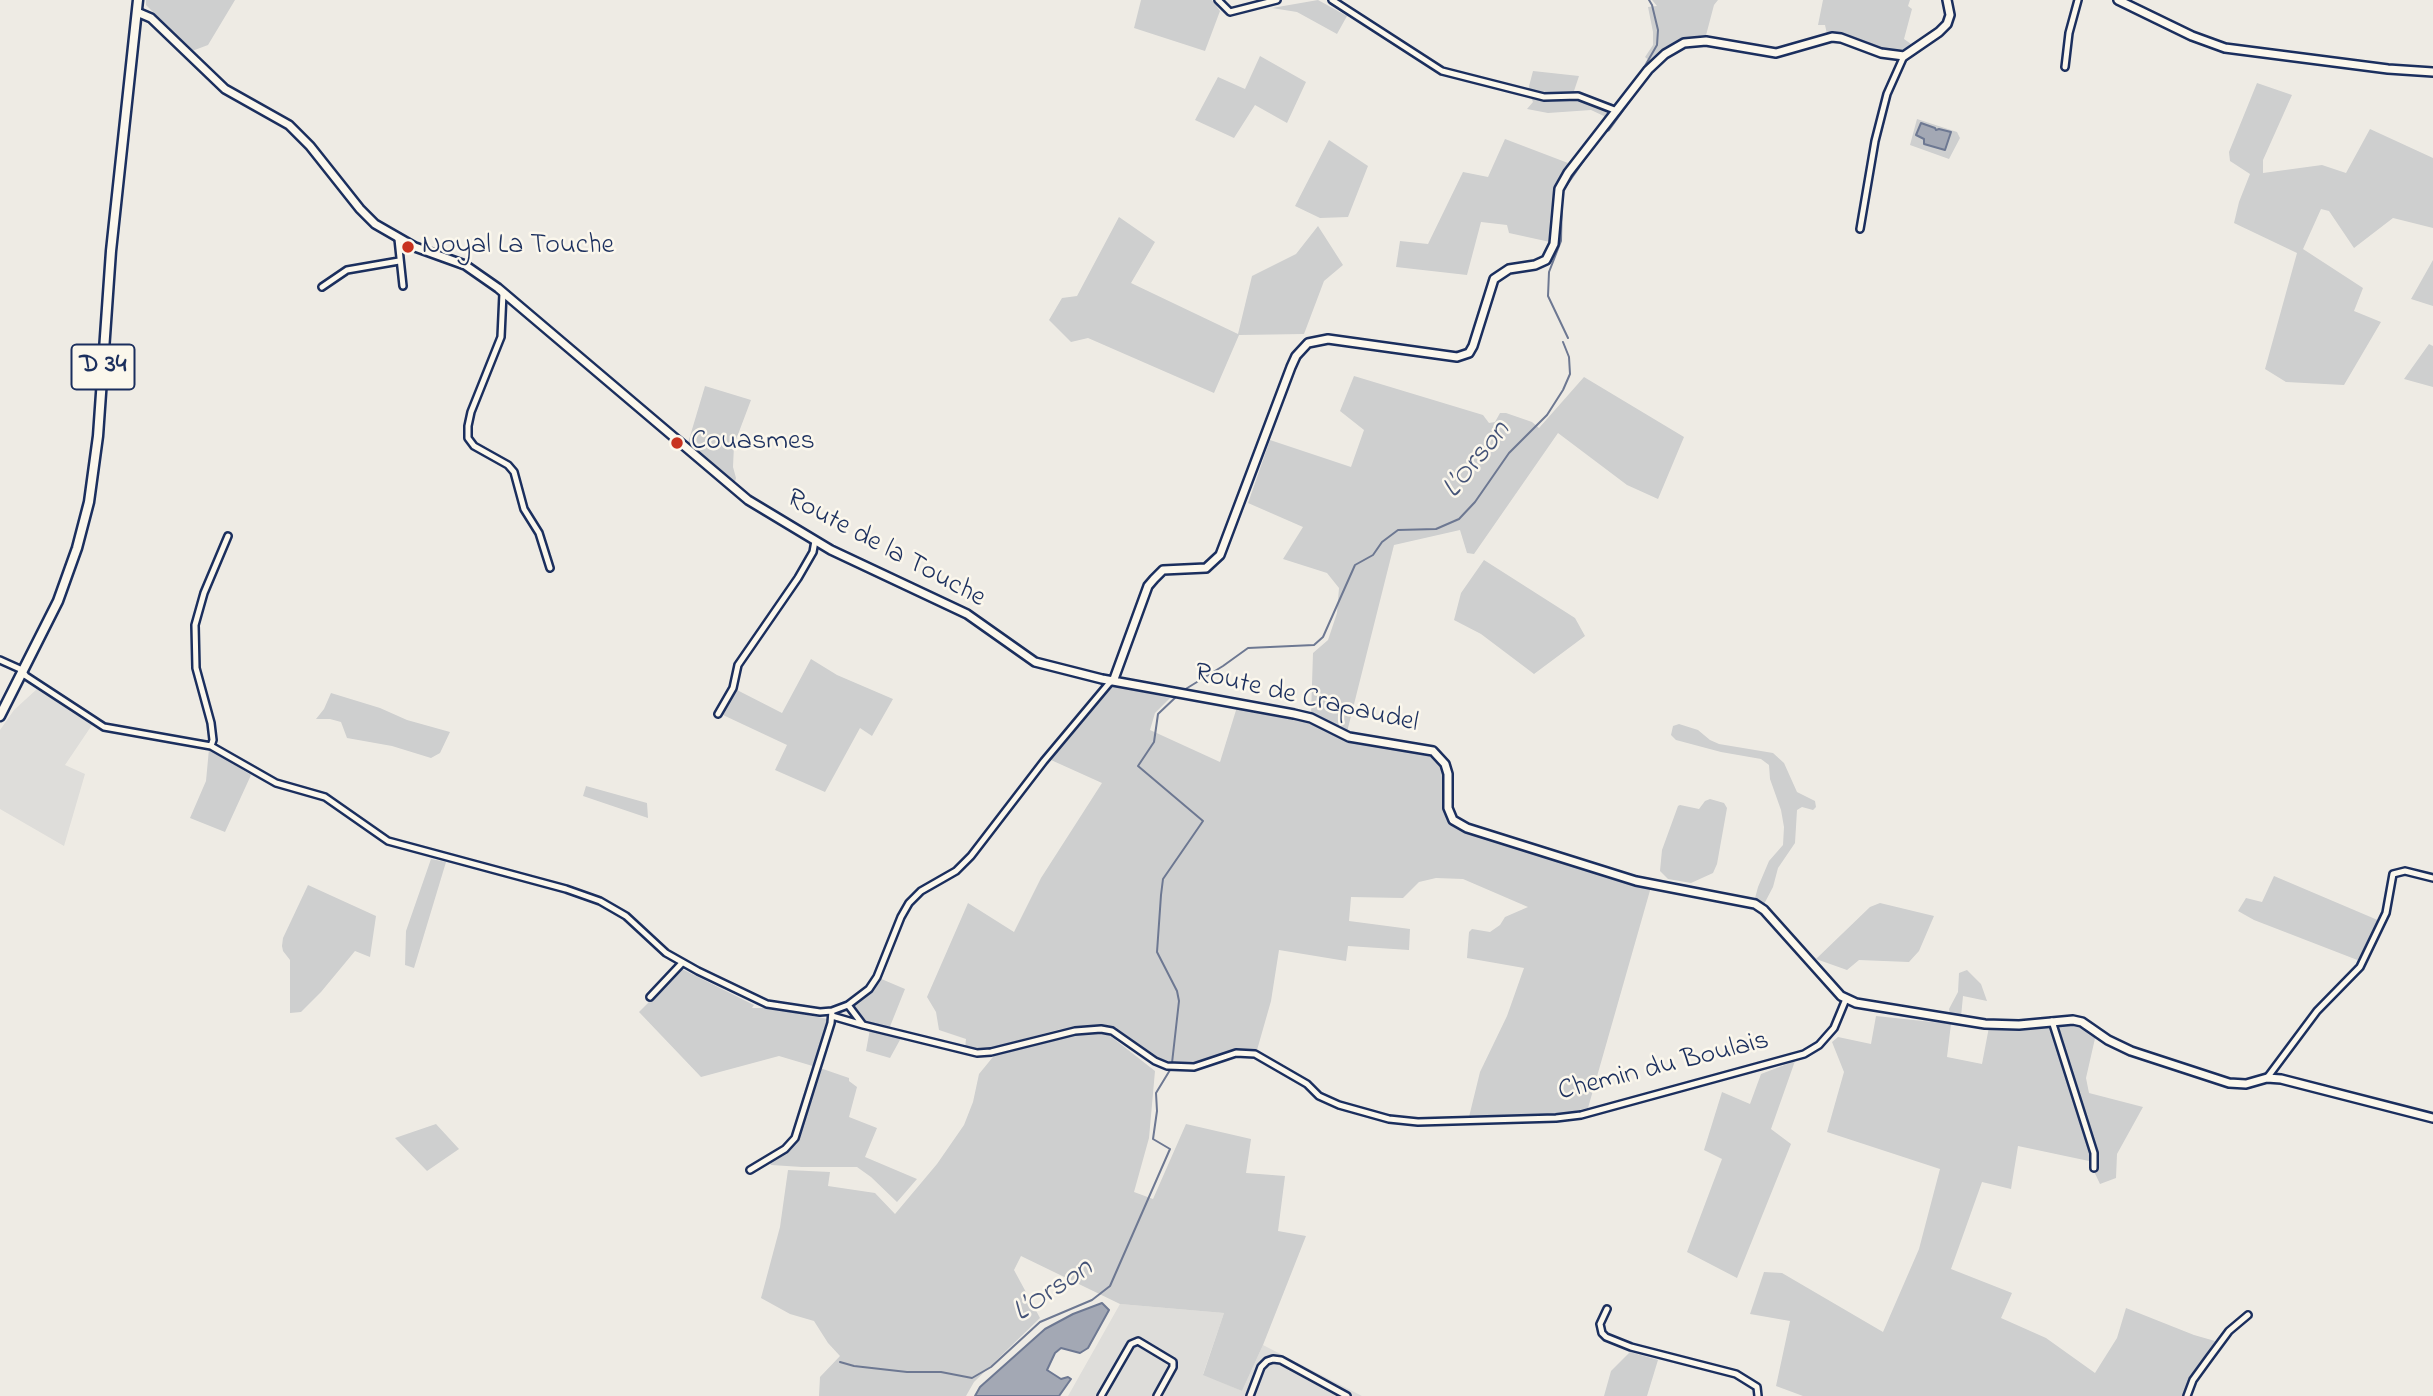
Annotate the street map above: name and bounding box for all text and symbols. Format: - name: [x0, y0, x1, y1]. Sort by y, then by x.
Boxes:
- place label: Noyal La Touche: [422, 230, 614, 264]
- marker: Noyal La Touche: [400, 239, 416, 255]
- road number: D 34: [72, 344, 134, 390]
- water label: L’Orson: [1436, 415, 1520, 507]
- place label: Couasmes: [691, 426, 815, 460]
- marker: Couasmes: [669, 435, 685, 451]
- street label: Route de la Touche: [780, 483, 990, 617]
- street label: Route de Crapaudel: [1191, 658, 1421, 742]
- street label: Chemin du Boulais: [1555, 1026, 1773, 1110]
- water label: L’Orson: [1007, 1252, 1101, 1332]

